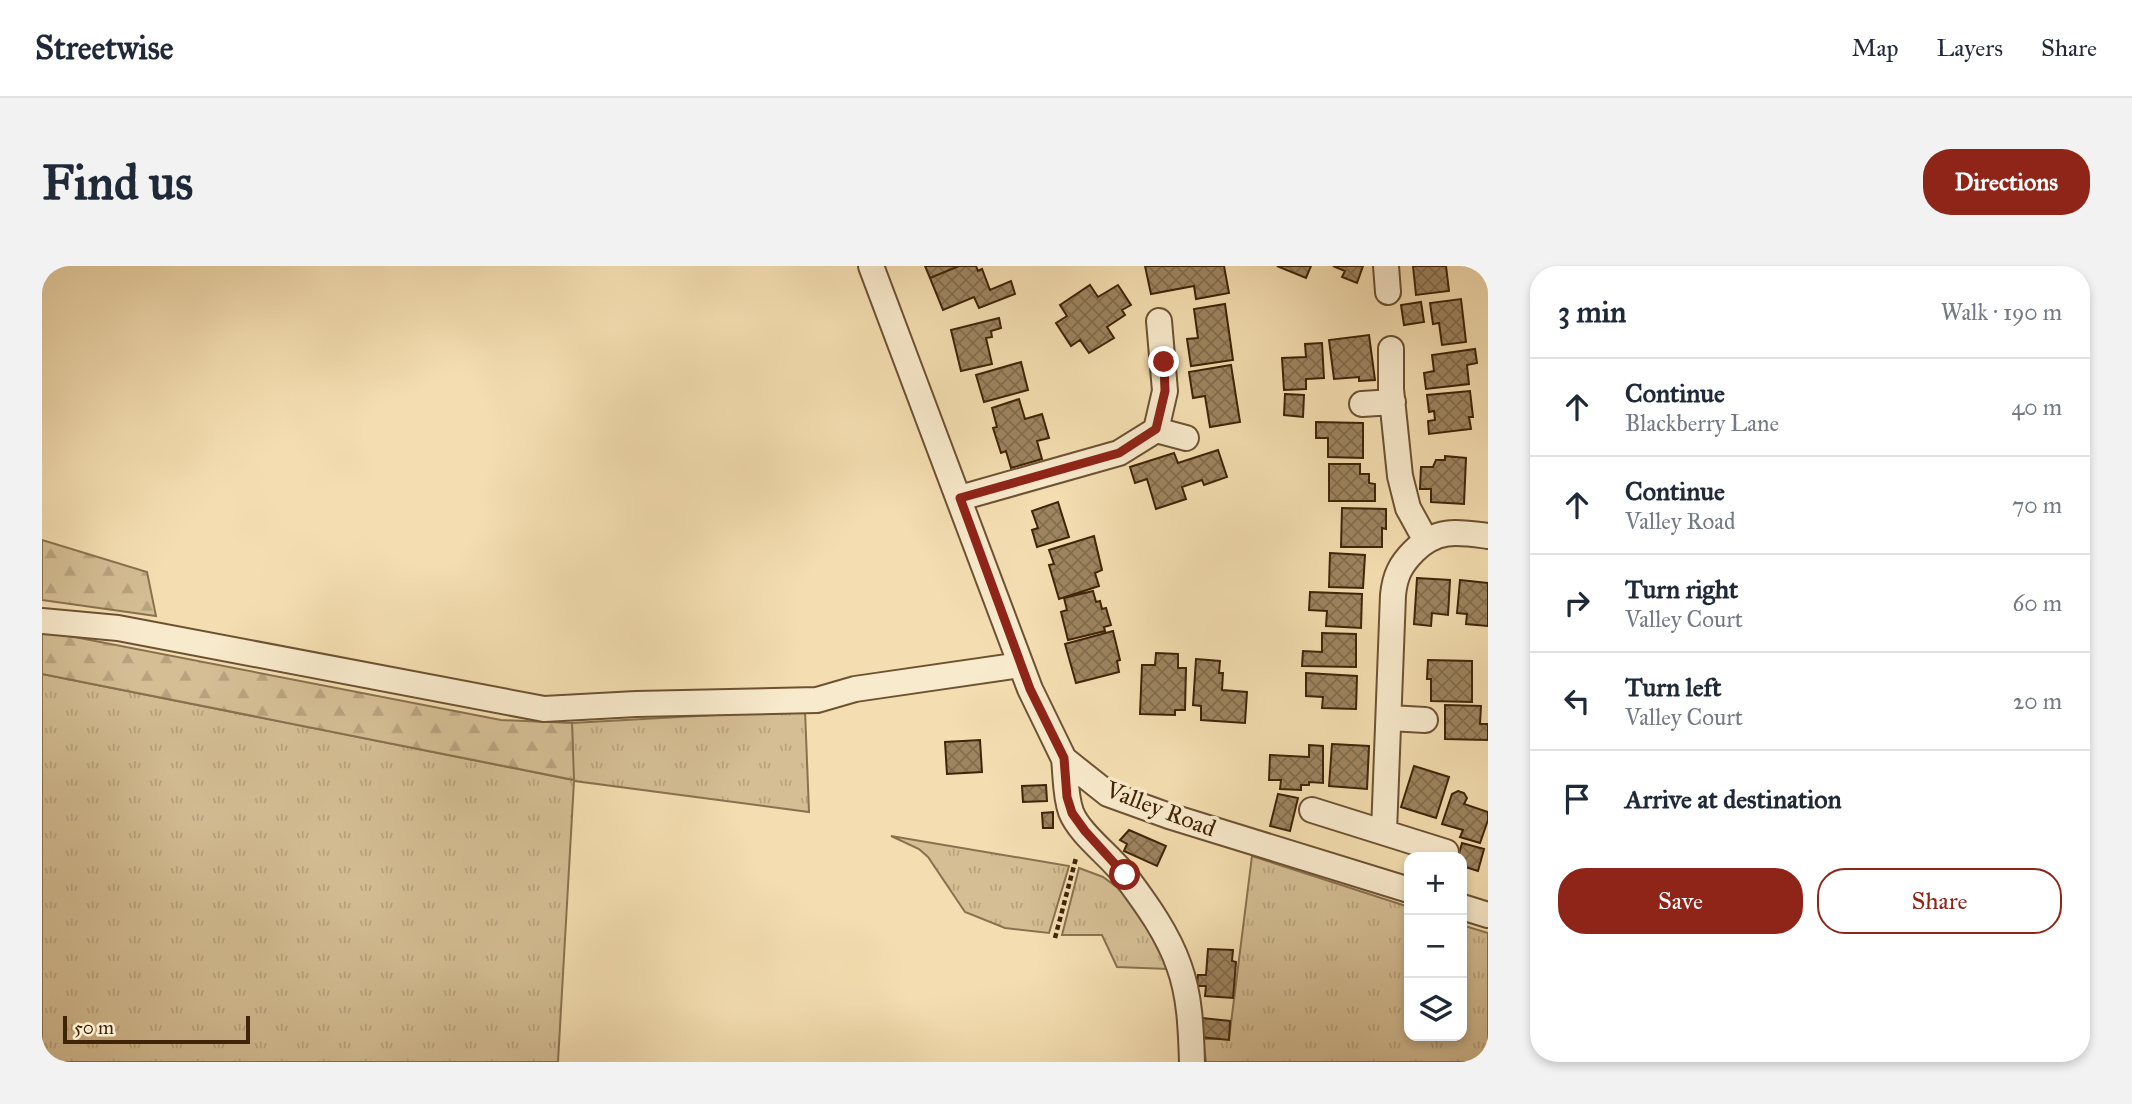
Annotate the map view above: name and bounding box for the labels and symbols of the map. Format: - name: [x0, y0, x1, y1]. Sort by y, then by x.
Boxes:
- route end: [1148, 346, 1179, 377]
- street label: Valley Road: [1101, 774, 1220, 844]
- route start: [1109, 859, 1140, 890]
- scale bar: [63, 1013, 250, 1045]

